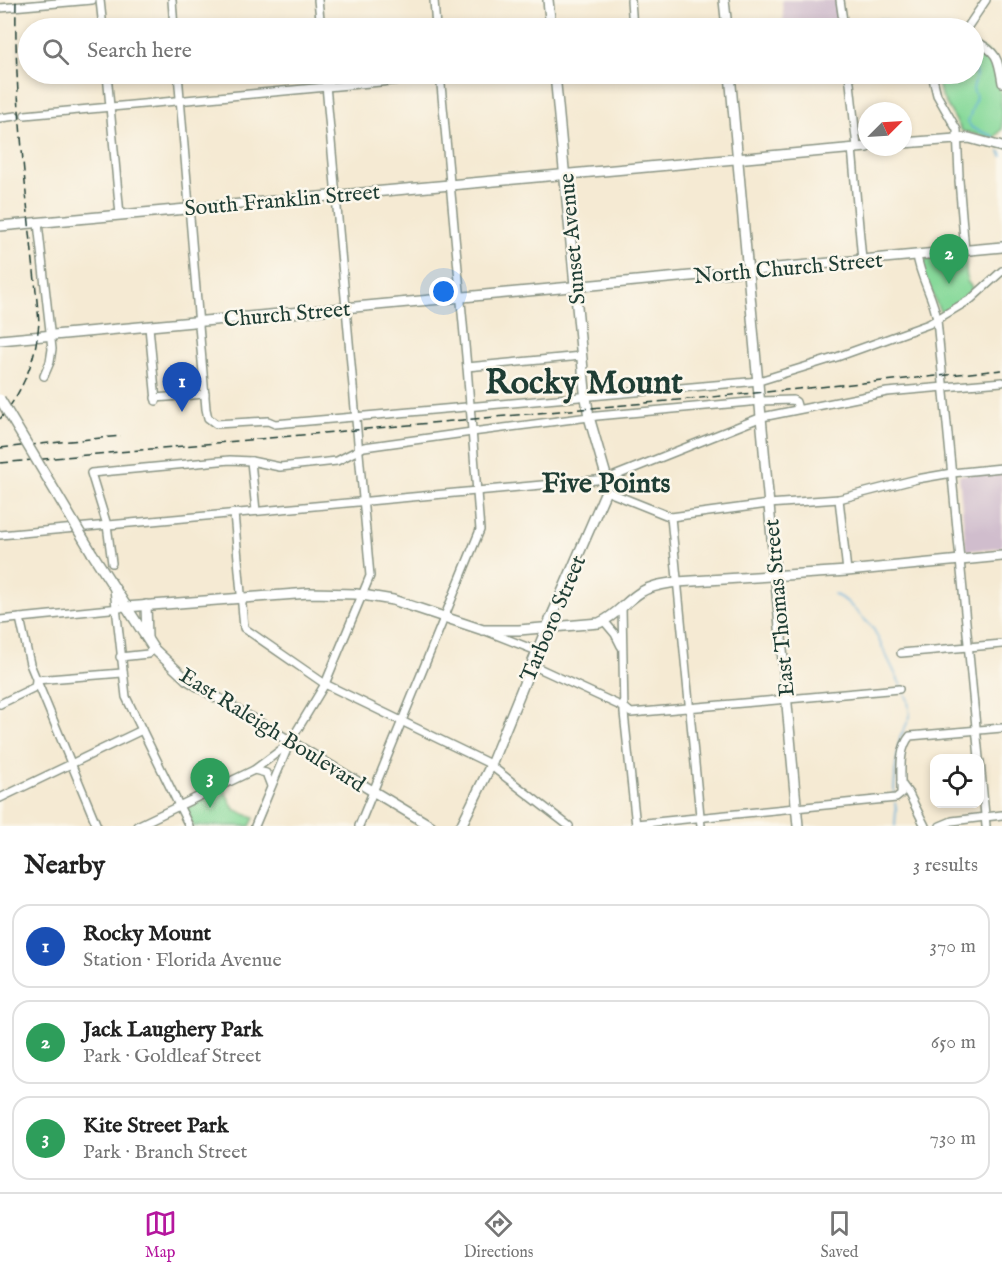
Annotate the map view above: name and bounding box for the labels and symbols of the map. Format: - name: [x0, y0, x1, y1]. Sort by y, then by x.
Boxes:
- north arrow: [858, 102, 912, 156]
- street label: Sunset Avenue: [553, 172, 593, 306]
- street label: South Franklin Street: [183, 178, 382, 223]
- pin: 2: [930, 234, 968, 284]
- street label: North Church Street: [692, 247, 884, 291]
- your location: [429, 277, 458, 306]
- street label: Church Street: [222, 295, 352, 334]
- pin: 1: [162, 362, 201, 412]
- district label: Rocky Mount: [485, 362, 683, 405]
- district label: Five Points: [542, 467, 671, 502]
- street label: East Thomas Street: [758, 517, 802, 698]
- street label: Tarboro Street: [515, 551, 593, 686]
- street label: East Raleigh Boulevard: [174, 662, 370, 799]
- pin: 3: [190, 758, 230, 808]

